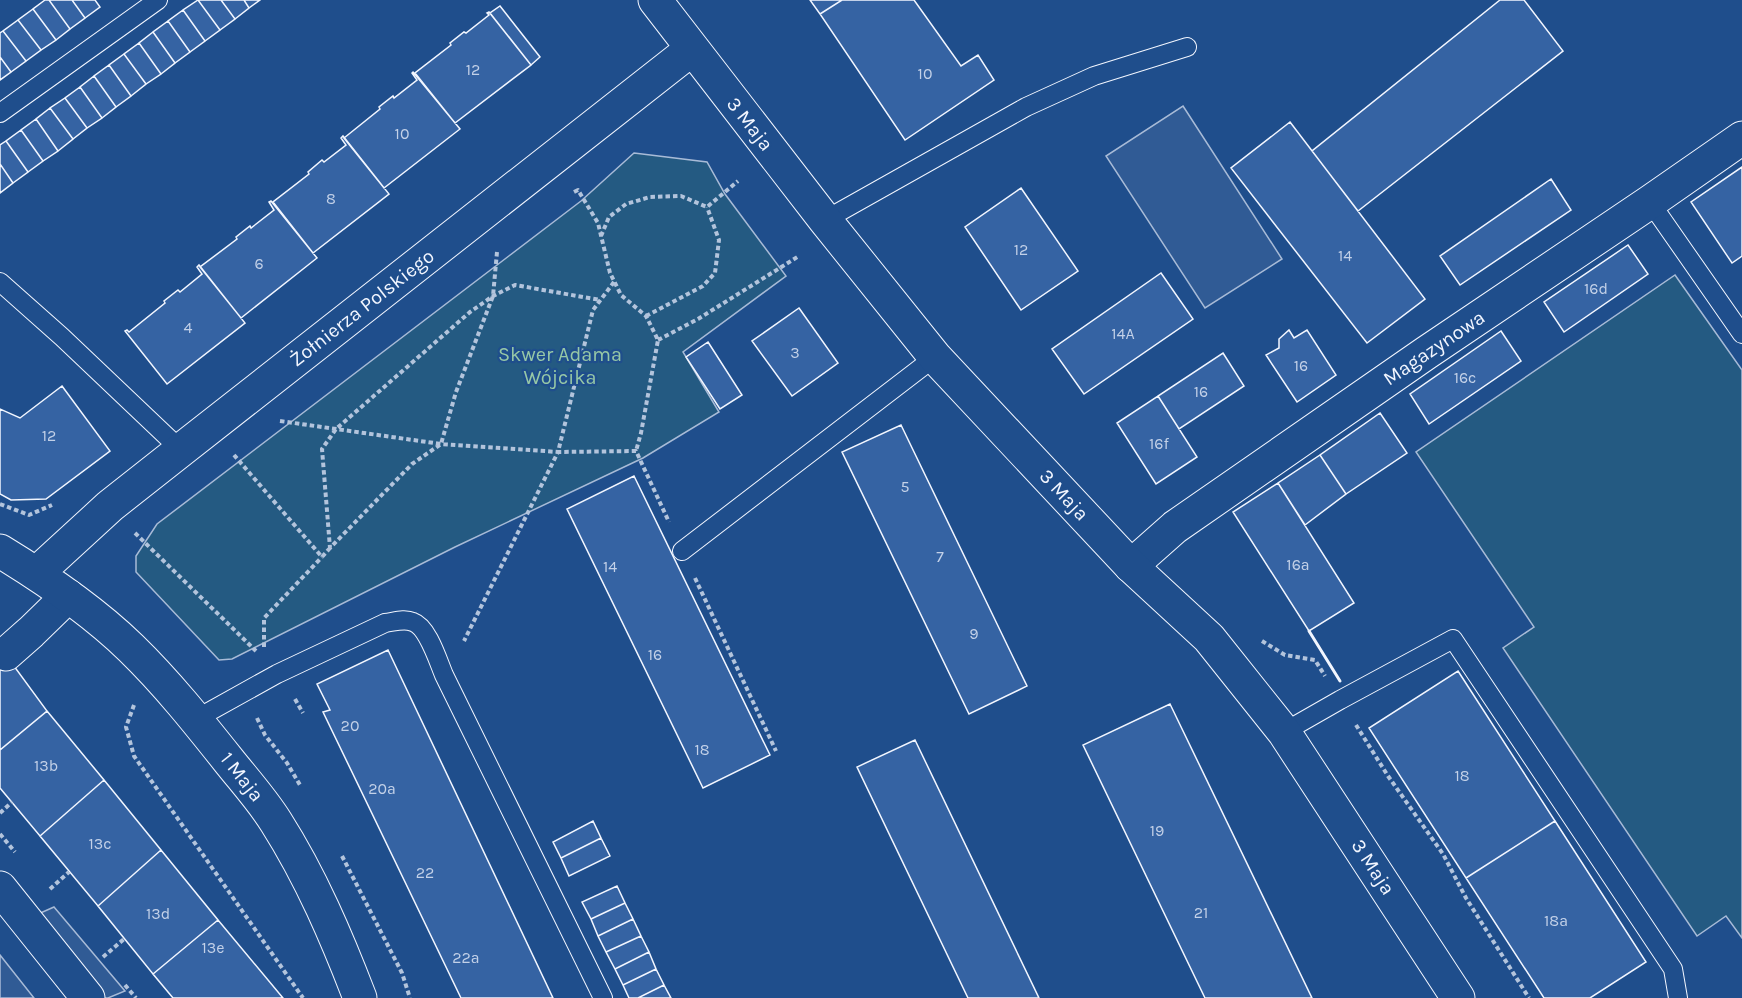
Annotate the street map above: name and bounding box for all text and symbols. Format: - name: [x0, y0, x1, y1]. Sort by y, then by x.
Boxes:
- house number: 12: [466, 60, 480, 79]
- house number: 10: [918, 64, 932, 83]
- street label: 3 Maja: [722, 93, 778, 155]
- house number: 10: [395, 124, 409, 143]
- house number: 8: [326, 189, 336, 208]
- house number: 12: [1014, 240, 1028, 259]
- street label: Żołnierza Polskiego: [285, 244, 439, 372]
- house number: 14: [1338, 246, 1352, 265]
- house number: 6: [254, 254, 264, 273]
- house number: 16d: [1584, 279, 1608, 298]
- street label: Magazynowa: [1379, 306, 1489, 390]
- house number: 4: [184, 318, 193, 337]
- house number: 14A: [1111, 324, 1135, 343]
- park label: Skwer Adama Wójcika: [498, 343, 622, 389]
- house number: 3: [790, 343, 800, 362]
- house number: 16: [1294, 356, 1308, 375]
- house number: 16c: [1454, 368, 1476, 387]
- house number: 16: [1194, 382, 1208, 401]
- house number: 12: [42, 426, 56, 445]
- house number: 16f: [1149, 434, 1169, 453]
- street label: 3 Maja: [1035, 465, 1093, 525]
- house number: 5: [900, 477, 910, 496]
- house number: 7: [936, 547, 944, 566]
- house number: 16a: [1286, 555, 1310, 574]
- house number: 14: [603, 557, 617, 576]
- house number: 9: [969, 624, 979, 643]
- house number: 16: [648, 645, 662, 664]
- house number: 20: [341, 716, 359, 735]
- house number: 18: [694, 740, 710, 759]
- street label: 1 Maja: [216, 748, 268, 806]
- house number: 13b: [34, 756, 58, 775]
- house number: 18: [1454, 766, 1470, 785]
- house number: 20a: [368, 779, 396, 798]
- house number: 19: [1150, 821, 1164, 840]
- house number: 13c: [89, 834, 112, 853]
- street label: 3 Maja: [1347, 835, 1399, 899]
- house number: 22: [416, 863, 434, 882]
- house number: 21: [1194, 903, 1208, 922]
- house number: 13d: [146, 904, 170, 923]
- house number: 18a: [1544, 911, 1568, 930]
- house number: 13e: [202, 938, 224, 957]
- house number: 22a: [452, 948, 480, 967]

